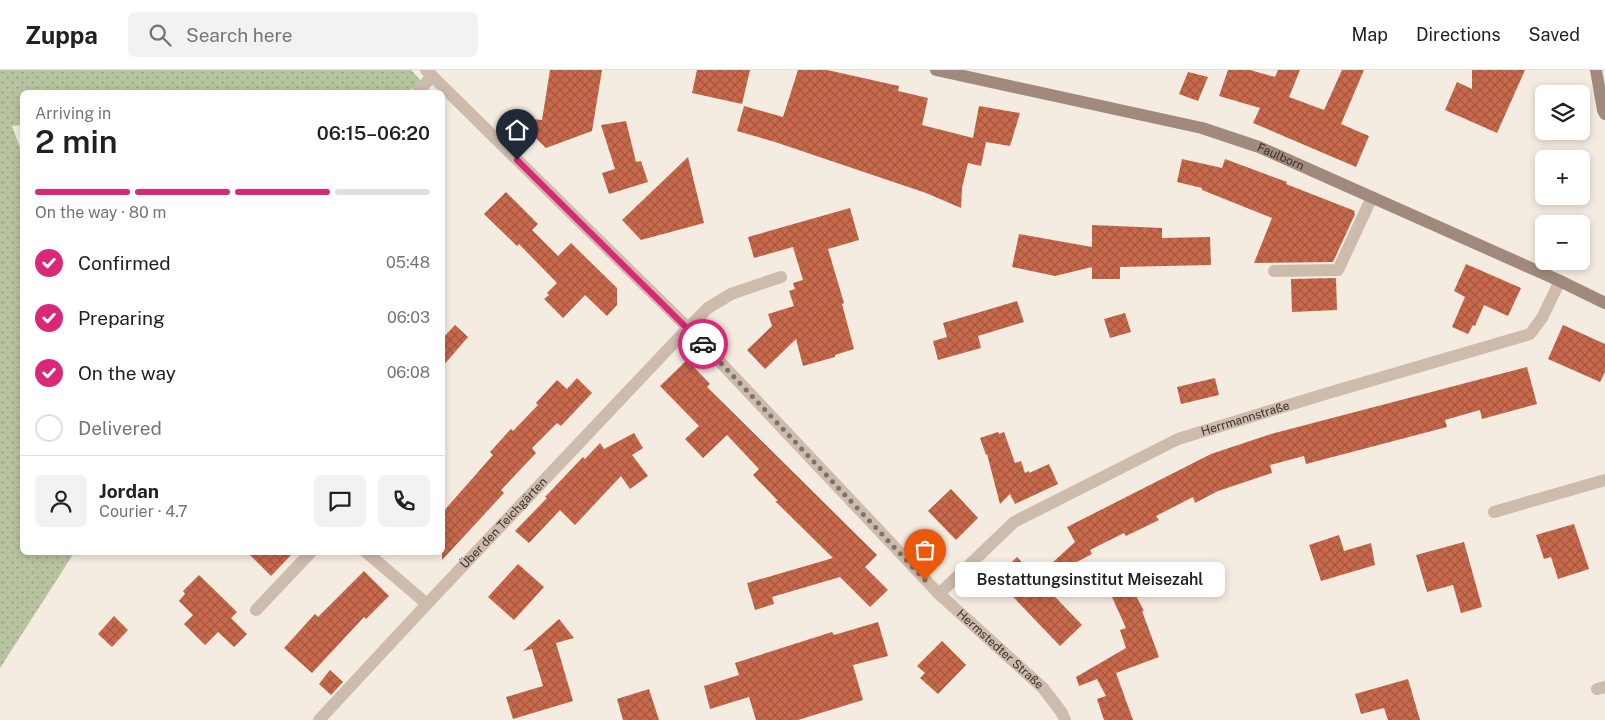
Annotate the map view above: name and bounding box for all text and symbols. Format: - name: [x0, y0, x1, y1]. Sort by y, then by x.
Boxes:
- search box: [128, 12, 478, 57]
- text: Zuppa: [25, 21, 98, 49]
- icon: search: [146, 21, 174, 49]
- text: Search here: [186, 24, 293, 46]
- text: Map: [1351, 24, 1388, 45]
- text: Directions: [1416, 24, 1501, 45]
- text: Saved: [1529, 24, 1580, 45]
- map controls: [1535, 85, 1590, 270]
- button: layers: [1535, 85, 1590, 140]
- text: Arriving in: [35, 104, 111, 123]
- pin: [496, 109, 538, 160]
- icon: home: [503, 116, 531, 144]
- text: 06:15–06:20: [317, 122, 430, 144]
- text: 2 min: [35, 123, 118, 160]
- street label: Faulborn: [1255, 140, 1306, 173]
- button: +: [1535, 150, 1590, 205]
- text: On the way · 80 m: [35, 203, 166, 222]
- button: −: [1535, 215, 1590, 270]
- icon: check: [35, 249, 63, 277]
- text: Confirmed: [78, 252, 171, 274]
- text: 05:48: [386, 253, 430, 272]
- icon: check: [35, 304, 63, 332]
- text: Preparing: [78, 307, 165, 329]
- text: 06:03: [387, 308, 430, 327]
- courier: [678, 319, 728, 369]
- icon: car: [689, 330, 717, 358]
- icon: check: [35, 359, 63, 387]
- text: On the way: [78, 362, 176, 384]
- text: 06:08: [387, 363, 430, 382]
- street label: Herrmannstraße: [1199, 398, 1291, 439]
- text: Delivered: [78, 417, 162, 439]
- button: person: [35, 475, 87, 527]
- button: chat: [314, 475, 366, 527]
- button: phone: [378, 475, 430, 527]
- street label: Über den Teichgärten: [457, 475, 550, 571]
- text: Jordan: [99, 480, 159, 502]
- text: Courier · 4.7: [99, 502, 188, 521]
- pin: [904, 529, 946, 580]
- icon: bag: [911, 536, 939, 564]
- callout: Bestattungsinstitut Meisezahl: [955, 562, 1225, 598]
- text: Bestattungsinstitut Meisezahl: [977, 570, 1203, 589]
- street label: Hermstedter Straße: [954, 607, 1047, 692]

